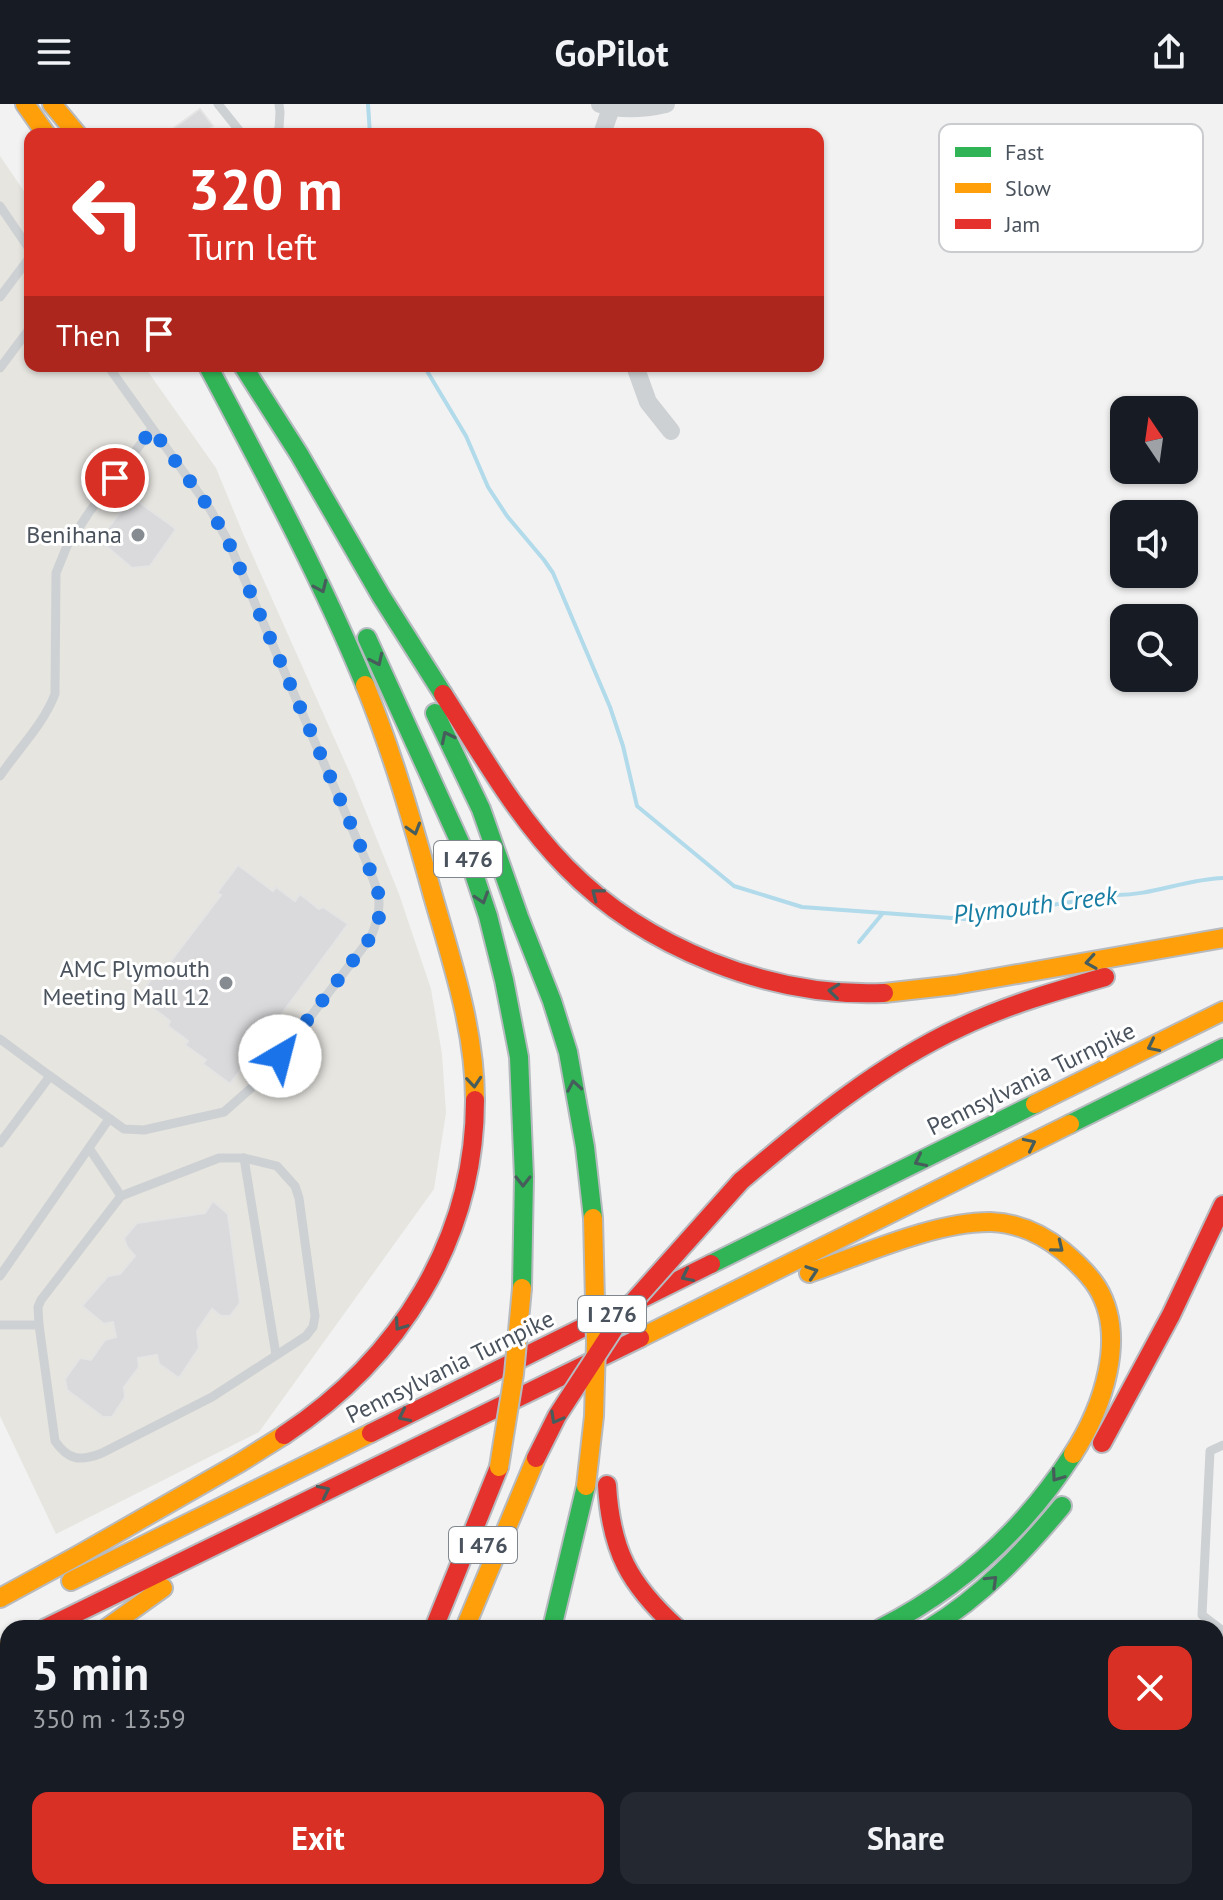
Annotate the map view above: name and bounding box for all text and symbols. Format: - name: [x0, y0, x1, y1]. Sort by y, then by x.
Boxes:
- text: GoPilot: [554, 29, 669, 76]
- icon: menu: [32, 30, 76, 74]
- icon: share: [1147, 30, 1191, 74]
- legend: [939, 124, 1203, 252]
- text: Fast: [1005, 138, 1045, 166]
- text: 320 m: [188, 153, 343, 225]
- icon: left: [56, 160, 160, 264]
- text: Slow: [1005, 174, 1051, 202]
- text: Jam: [1004, 210, 1040, 238]
- text: Turn left: [188, 223, 317, 270]
- icon: arrive: [137, 312, 181, 356]
- text: Then: [56, 315, 121, 354]
- north arrow: [1110, 396, 1198, 484]
- map controls: [1110, 396, 1198, 692]
- pin: [81, 444, 149, 512]
- icon: arrive: [93, 456, 137, 500]
- button: sound: [1110, 500, 1198, 588]
- place label: Benihana: [26, 519, 122, 550]
- marker: Benihana: [129, 526, 147, 544]
- one-way arrow: [311, 579, 327, 593]
- button: search: [1110, 604, 1198, 692]
- one-way arrow: [367, 652, 383, 666]
- one-way arrow: [441, 731, 457, 746]
- one-way arrow: [405, 822, 421, 835]
- road number: I 476: [434, 841, 502, 877]
- water label: Plymouth Creek: [951, 878, 1120, 931]
- one-way arrow: [591, 889, 605, 903]
- one-way arrow: [473, 891, 489, 904]
- place label: AMC Plymouth Meeting Mall 12: [42, 953, 210, 1012]
- one-way arrow: [1084, 953, 1098, 970]
- marker: AMC Plymouth Meeting Mall 12: [217, 974, 235, 992]
- one-way arrow: [827, 982, 840, 999]
- position arrow: [238, 1014, 322, 1098]
- street label: Pennsylvania Turnpike: [922, 1015, 1140, 1142]
- one-way arrow: [1147, 1036, 1162, 1051]
- one-way arrow: [465, 1075, 482, 1088]
- one-way arrow: [566, 1079, 583, 1093]
- one-way arrow: [1022, 1138, 1037, 1154]
- one-way arrow: [914, 1151, 929, 1167]
- one-way arrow: [514, 1175, 532, 1188]
- one-way arrow: [1049, 1237, 1063, 1252]
- one-way arrow: [681, 1266, 695, 1282]
- one-way arrow: [804, 1266, 818, 1282]
- road number: I 276: [578, 1296, 646, 1332]
- street label: Pennsylvania Turnpike: [341, 1303, 559, 1430]
- one-way arrow: [395, 1317, 410, 1331]
- one-way arrow: [397, 1407, 412, 1422]
- one-way arrow: [551, 1410, 566, 1425]
- one-way arrow: [1052, 1468, 1067, 1482]
- one-way arrow: [316, 1485, 331, 1501]
- road number: I 476: [449, 1527, 517, 1563]
- one-way arrow: [983, 1576, 997, 1590]
- text: 5 min: [32, 1641, 149, 1703]
- button: close: [1108, 1646, 1192, 1730]
- text: 350 m · 13:59: [32, 1702, 186, 1735]
- button: Exit: [32, 1792, 604, 1884]
- button: Share: [620, 1792, 1192, 1884]

